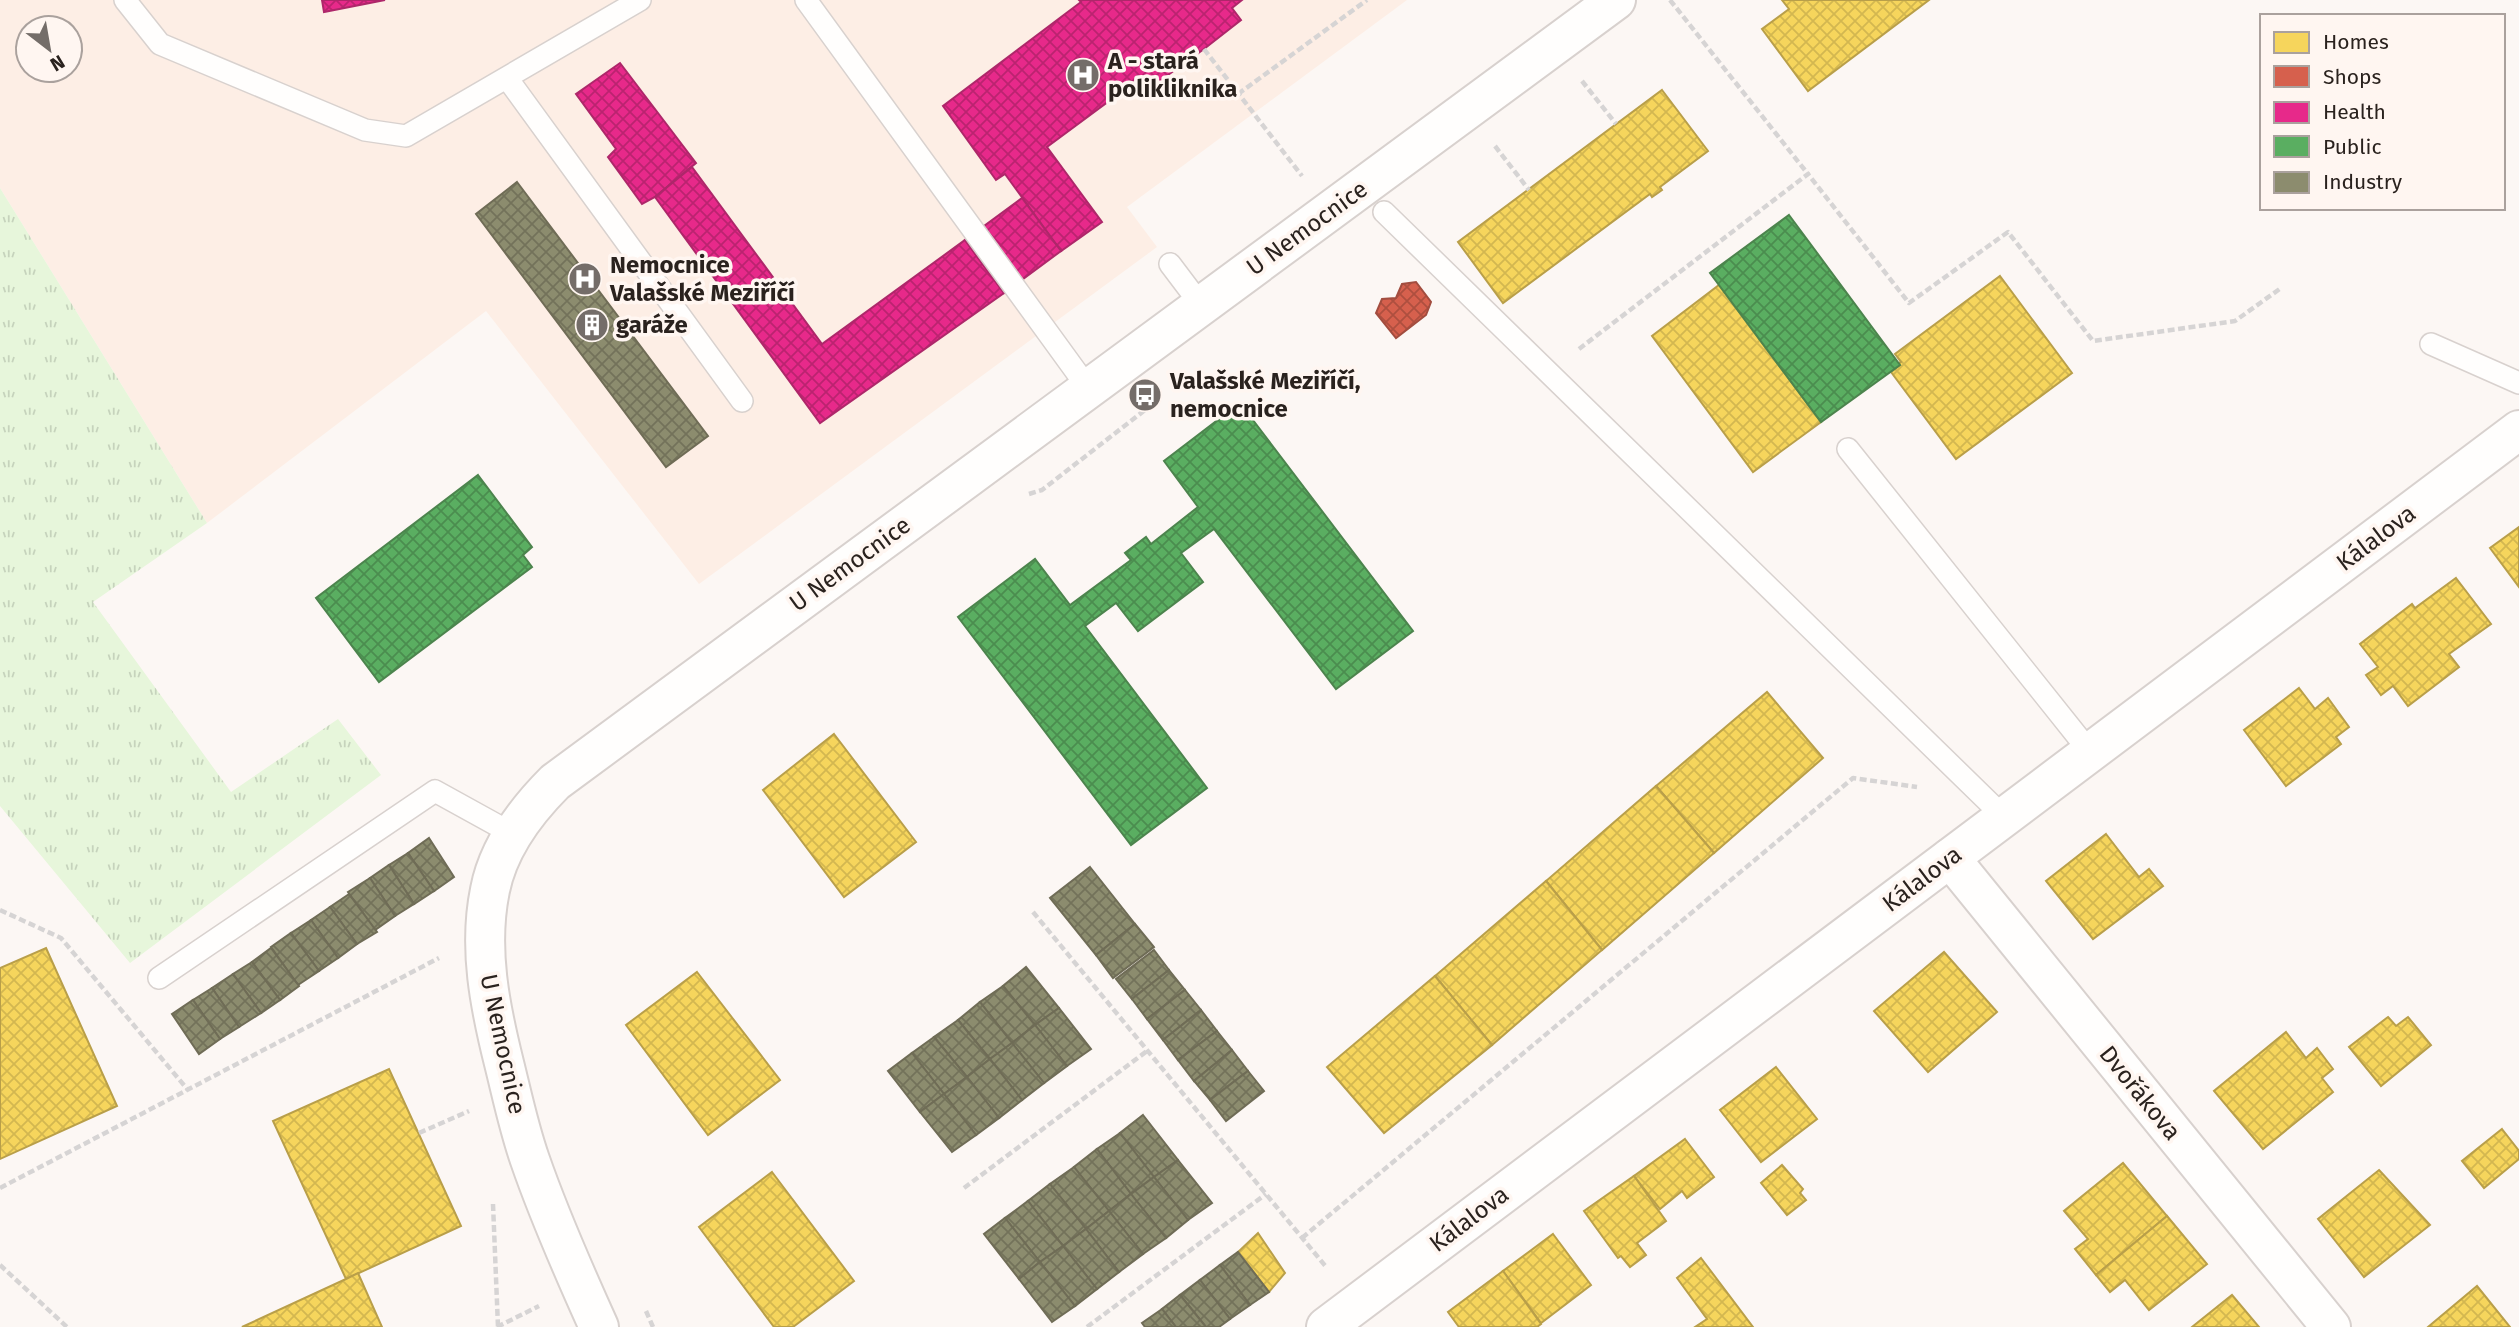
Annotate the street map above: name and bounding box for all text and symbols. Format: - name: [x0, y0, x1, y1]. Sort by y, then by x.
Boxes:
- north arrow: [14, 14, 84, 84]
- legend: [2260, 14, 2505, 210]
- text: Homes: [2323, 29, 2389, 55]
- place label: A - stará polikliknika: [1107, 47, 1237, 103]
- text: N: [46, 50, 69, 76]
- hospital icon: A - stará polikliknika: [1064, 56, 1102, 94]
- text: Shops: [2323, 64, 2381, 90]
- text: Health: [2323, 99, 2386, 125]
- text: Public: [2323, 134, 2381, 160]
- text: Industry: [2323, 169, 2403, 195]
- street label: U Nemocnice: [1241, 175, 1373, 281]
- place label: Nemocnice Valašské Meziříčí: [609, 251, 795, 307]
- hospital icon: Nemocnice Valašské Meziříčí: [566, 260, 604, 298]
- building icon: garáže: [573, 306, 611, 344]
- place label: garáže: [616, 311, 688, 339]
- place label: Valašské Meziříčí, nemocnice: [1169, 367, 1361, 423]
- bus stop icon: Valašské Meziříčí, nemocnice: [1126, 376, 1164, 414]
- street label: Kálalova: [2331, 499, 2421, 577]
- street label: U Nemocnice: [784, 511, 916, 617]
- street label: Kálalova: [1877, 840, 1967, 918]
- street label: U Nemocnice: [474, 971, 532, 1117]
- street label: Dvořákova: [2094, 1040, 2186, 1146]
- street label: Kálalova: [1424, 1180, 1514, 1258]

